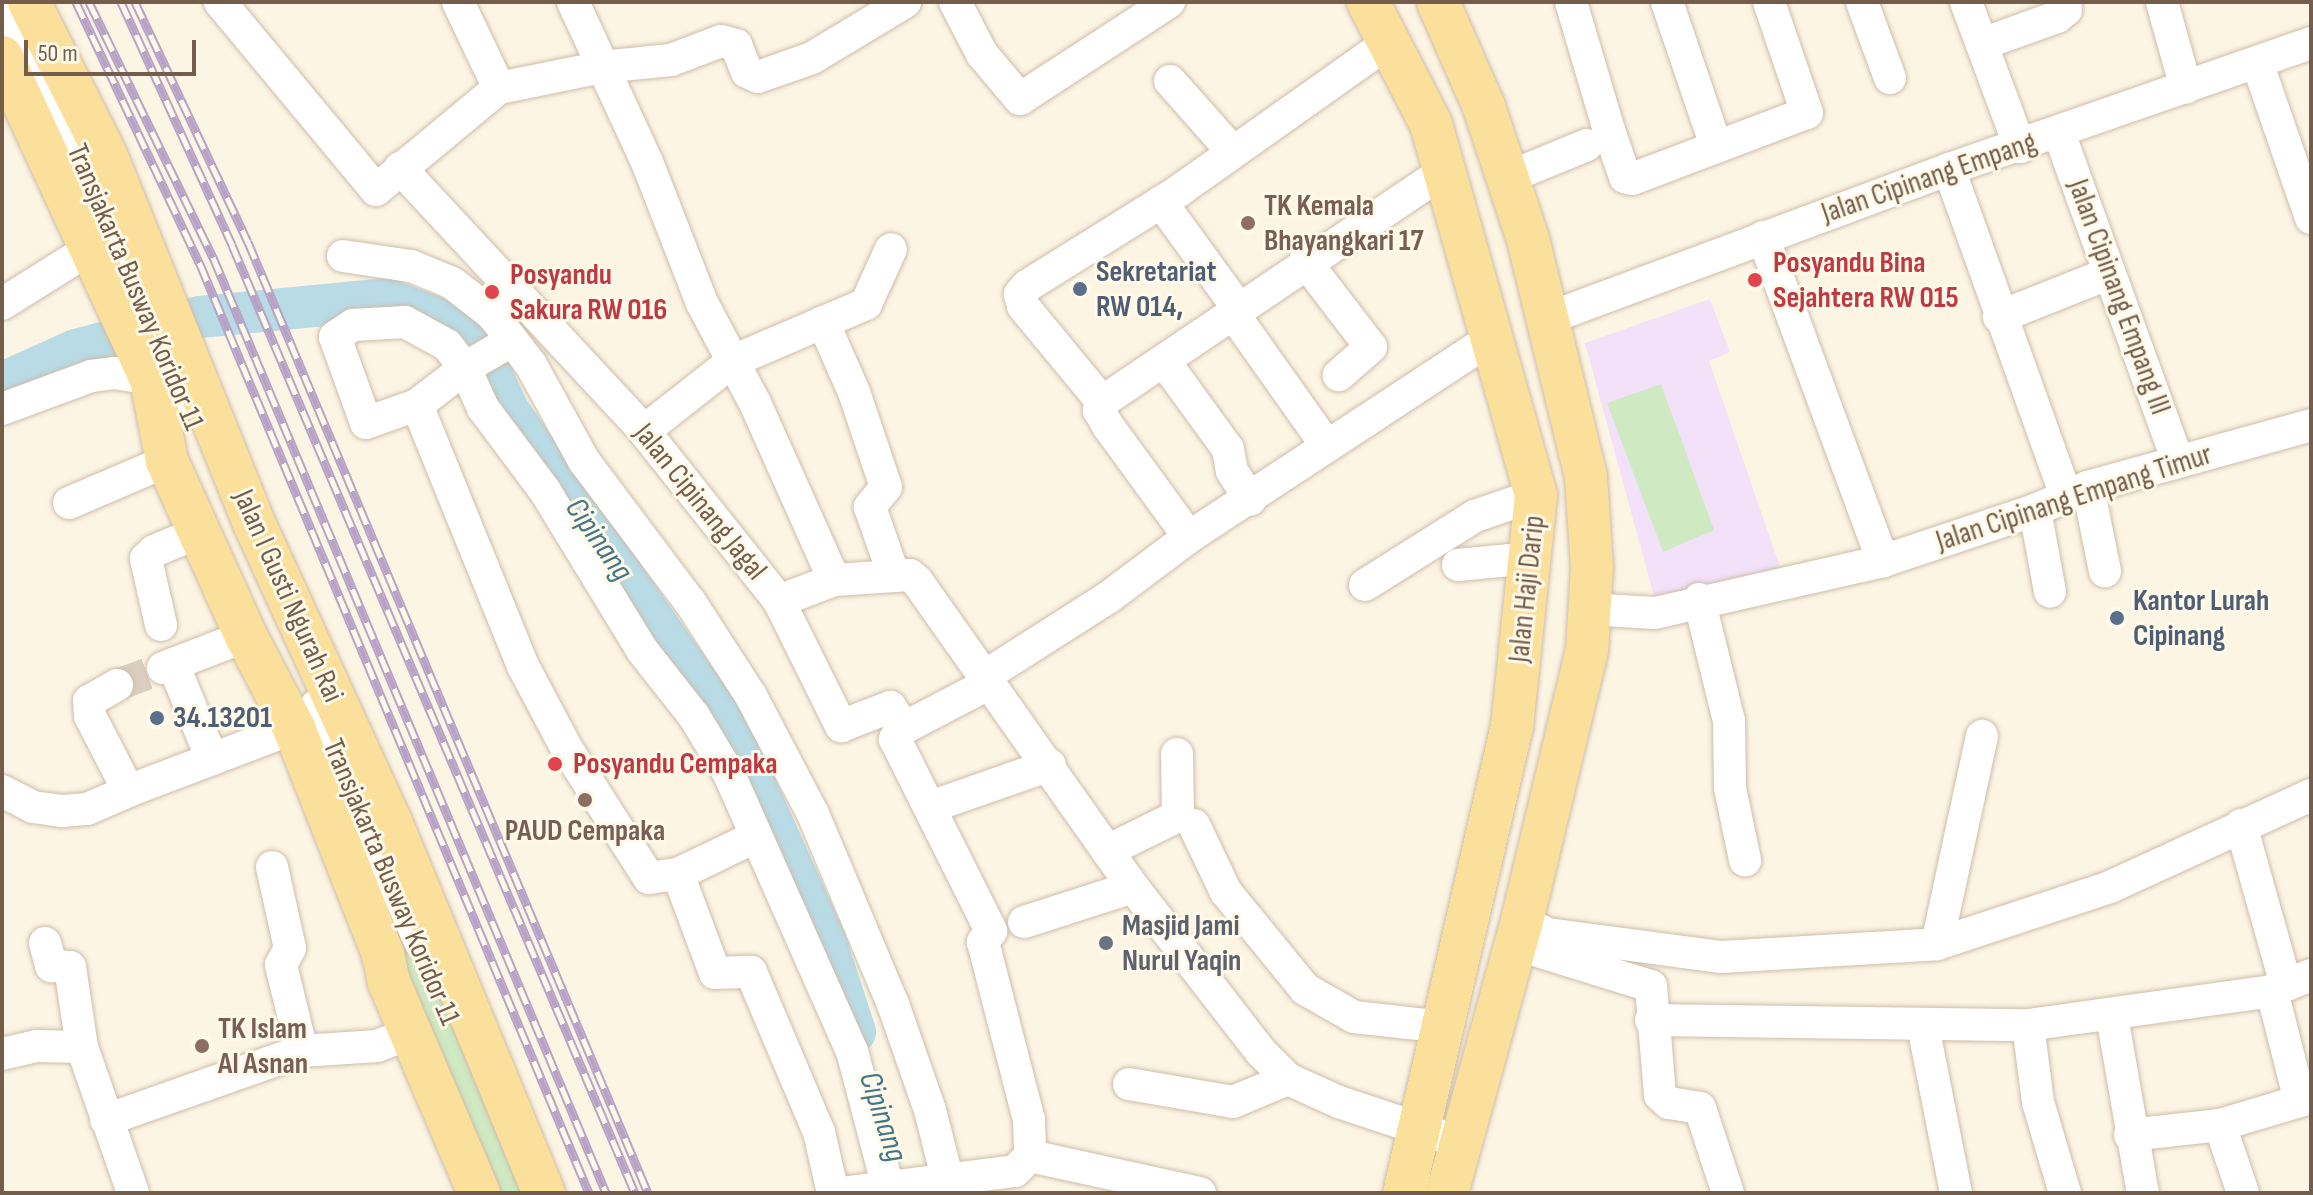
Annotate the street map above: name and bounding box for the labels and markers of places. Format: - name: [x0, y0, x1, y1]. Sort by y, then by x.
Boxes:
- place label: TK Kemala Bhayangkari 17: [1264, 188, 1424, 258]
- marker: TK Kemala Bhayangkari 17: [1239, 214, 1257, 232]
- place label: Posyandu Bina Sejahtera RW 015: [1773, 245, 1959, 316]
- place label: Sekretariat RW 014,: [1096, 254, 1216, 324]
- place label: Posyandu Sakura RW 016: [510, 257, 667, 328]
- marker: Posyandu Bina Sejahtera RW 015: [1744, 269, 1766, 291]
- marker: Sekretariat RW 014,: [1071, 280, 1089, 298]
- marker: Posyandu Sakura RW 016: [481, 281, 503, 303]
- place label: Kantor Lurah Cipinang: [2133, 583, 2269, 654]
- marker: Kantor Lurah Cipinang: [2108, 609, 2126, 627]
- place label: 34.13201: [173, 700, 272, 736]
- marker: 34.13201: [148, 709, 166, 727]
- place label: Posyandu Cempaka: [573, 746, 778, 782]
- marker: Posyandu Cempaka: [544, 753, 566, 775]
- marker: PAUD Cempaka: [576, 791, 594, 809]
- place label: PAUD Cempaka: [505, 813, 665, 849]
- place label: Masjid Jami Nurul Yaqin: [1122, 908, 1241, 978]
- marker: Masjid Jami Nurul Yaqin: [1097, 934, 1115, 952]
- place label: TK Islam Al Asnan: [218, 1011, 308, 1082]
- marker: TK Islam Al Asnan: [193, 1037, 211, 1055]

